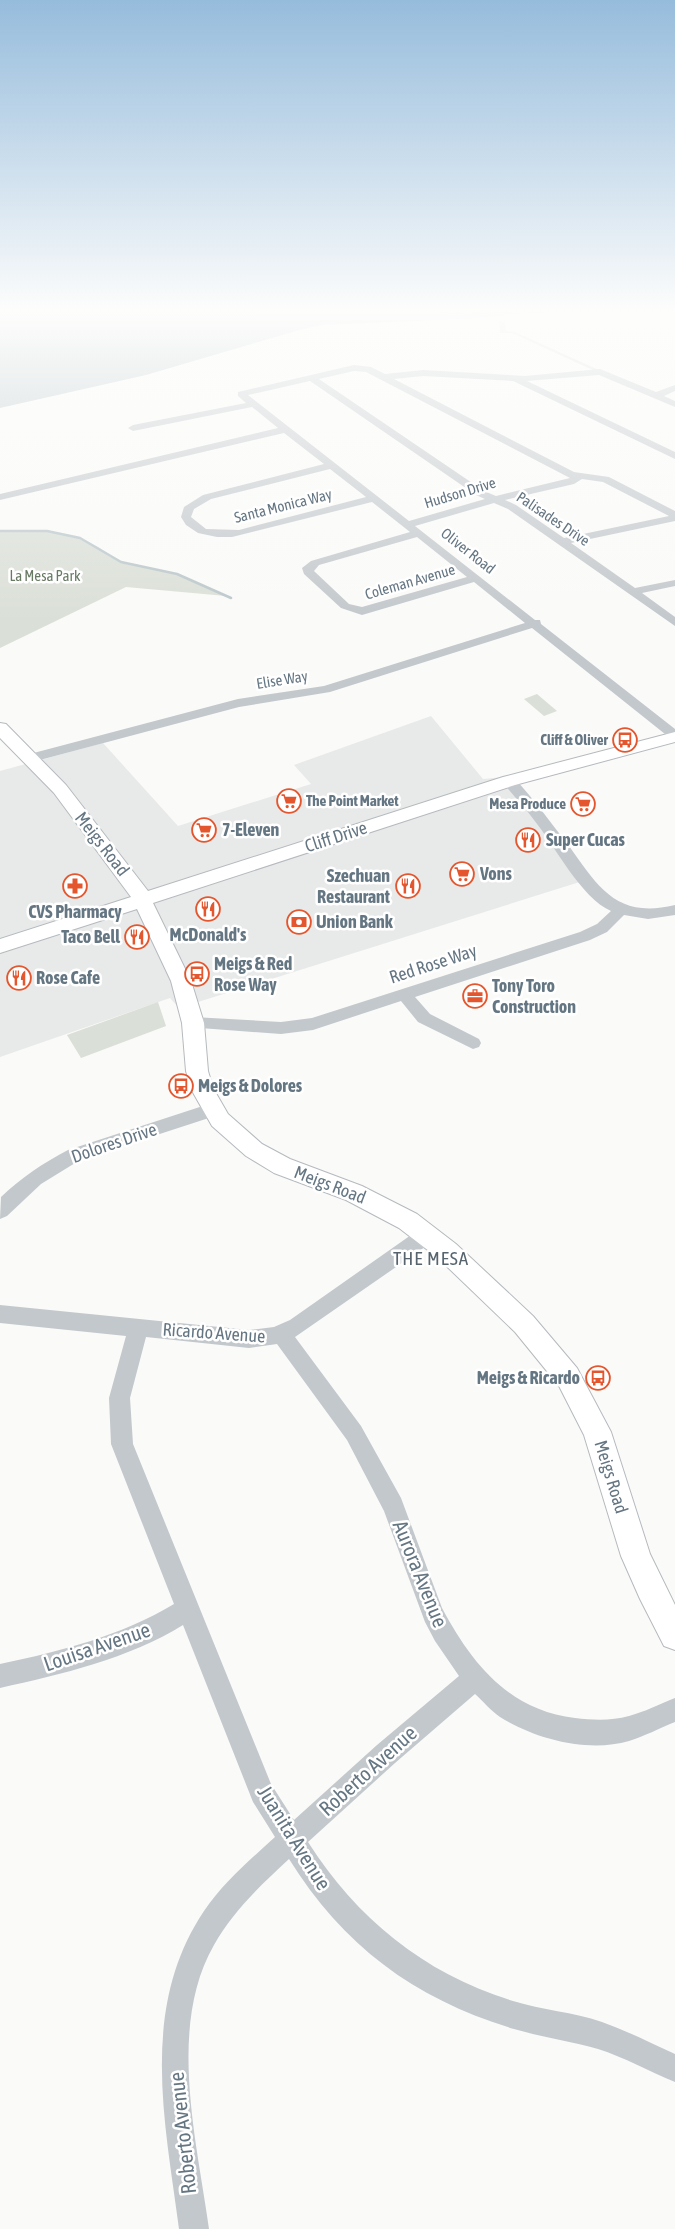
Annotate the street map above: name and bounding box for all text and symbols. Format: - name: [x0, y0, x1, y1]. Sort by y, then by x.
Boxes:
- street label: Hudson Drive: [422, 474, 498, 511]
- street label: Santa Monica Way: [232, 485, 333, 526]
- street label: Palisades Drive: [514, 488, 593, 549]
- street label: Oliver Road: [438, 524, 499, 577]
- street label: Coleman Avenue: [363, 560, 457, 603]
- park label: La Mesa Park: [9, 567, 81, 584]
- street label: Elise Way: [255, 667, 309, 692]
- bus stop icon: Cliff & Oliver: [612, 727, 638, 753]
- place label: Cliff & Oliver: [540, 731, 609, 748]
- supermarket icon: The Point Market: [276, 788, 302, 814]
- supermarket icon: Mesa Produce: [570, 791, 596, 817]
- place label: The Point Market: [306, 792, 399, 809]
- place label: Mesa Produce: [489, 795, 566, 812]
- street label: Meigs Road: [71, 808, 134, 880]
- supermarket icon: 7-Eleven: [191, 817, 217, 843]
- street label: Cliff Drive: [302, 817, 370, 856]
- place label: 7-Eleven: [222, 819, 280, 840]
- restaurant icon: Super Cucas: [515, 827, 541, 853]
- place label: Super Cucas: [546, 829, 626, 850]
- supermarket icon: Vons: [449, 861, 475, 887]
- place label: Vons: [479, 863, 512, 884]
- place label: Szechuan Restaurant: [317, 865, 391, 907]
- pharmacy icon: CVS Pharmacy: [62, 873, 88, 899]
- restaurant icon: Szechuan Restaurant: [395, 873, 421, 899]
- restaurant icon: McDonald's: [195, 896, 221, 922]
- place label: CVS Pharmacy: [28, 901, 122, 922]
- bank icon: Union Bank: [286, 909, 312, 935]
- place label: Union Bank: [316, 911, 394, 932]
- restaurant icon: Taco Bell: [124, 924, 150, 950]
- place label: McDonald's: [170, 924, 247, 945]
- place label: Taco Bell: [61, 926, 120, 947]
- street label: Red Rose Way: [386, 940, 479, 988]
- place label: Meigs & Red Rose Way: [214, 953, 292, 995]
- bus stop icon: Meigs & Red Rose Way: [184, 961, 210, 987]
- restaurant icon: Rose Cafe: [6, 965, 32, 991]
- place label: Rose Cafe: [36, 967, 100, 988]
- place label: Tony Toro Construction: [492, 975, 576, 1017]
- office icon: Tony Toro Construction: [462, 983, 488, 1009]
- bus stop icon: Meigs & Dolores: [168, 1073, 194, 1099]
- place label: Meigs & Dolores: [198, 1075, 303, 1096]
- street label: Dolores Drive: [68, 1118, 159, 1167]
- street label: Meigs Road: [291, 1161, 369, 1208]
- district label: THE MESA: [393, 1247, 469, 1269]
- street label: Ricardo Avenue: [162, 1318, 266, 1347]
- bus stop icon: Meigs & Ricardo: [585, 1365, 611, 1391]
- place label: Meigs & Ricardo: [477, 1367, 580, 1388]
- street label: Meigs Road: [590, 1438, 633, 1516]
- street label: Aurora Avenue: [389, 1517, 453, 1631]
- street label: Louisa Avenue: [40, 1617, 153, 1675]
- street label: Roberto Avenue: [314, 1720, 421, 1820]
- street label: Juanita Avenue: [253, 1781, 336, 1894]
- street label: Roberto Avenue: [164, 2071, 200, 2195]

